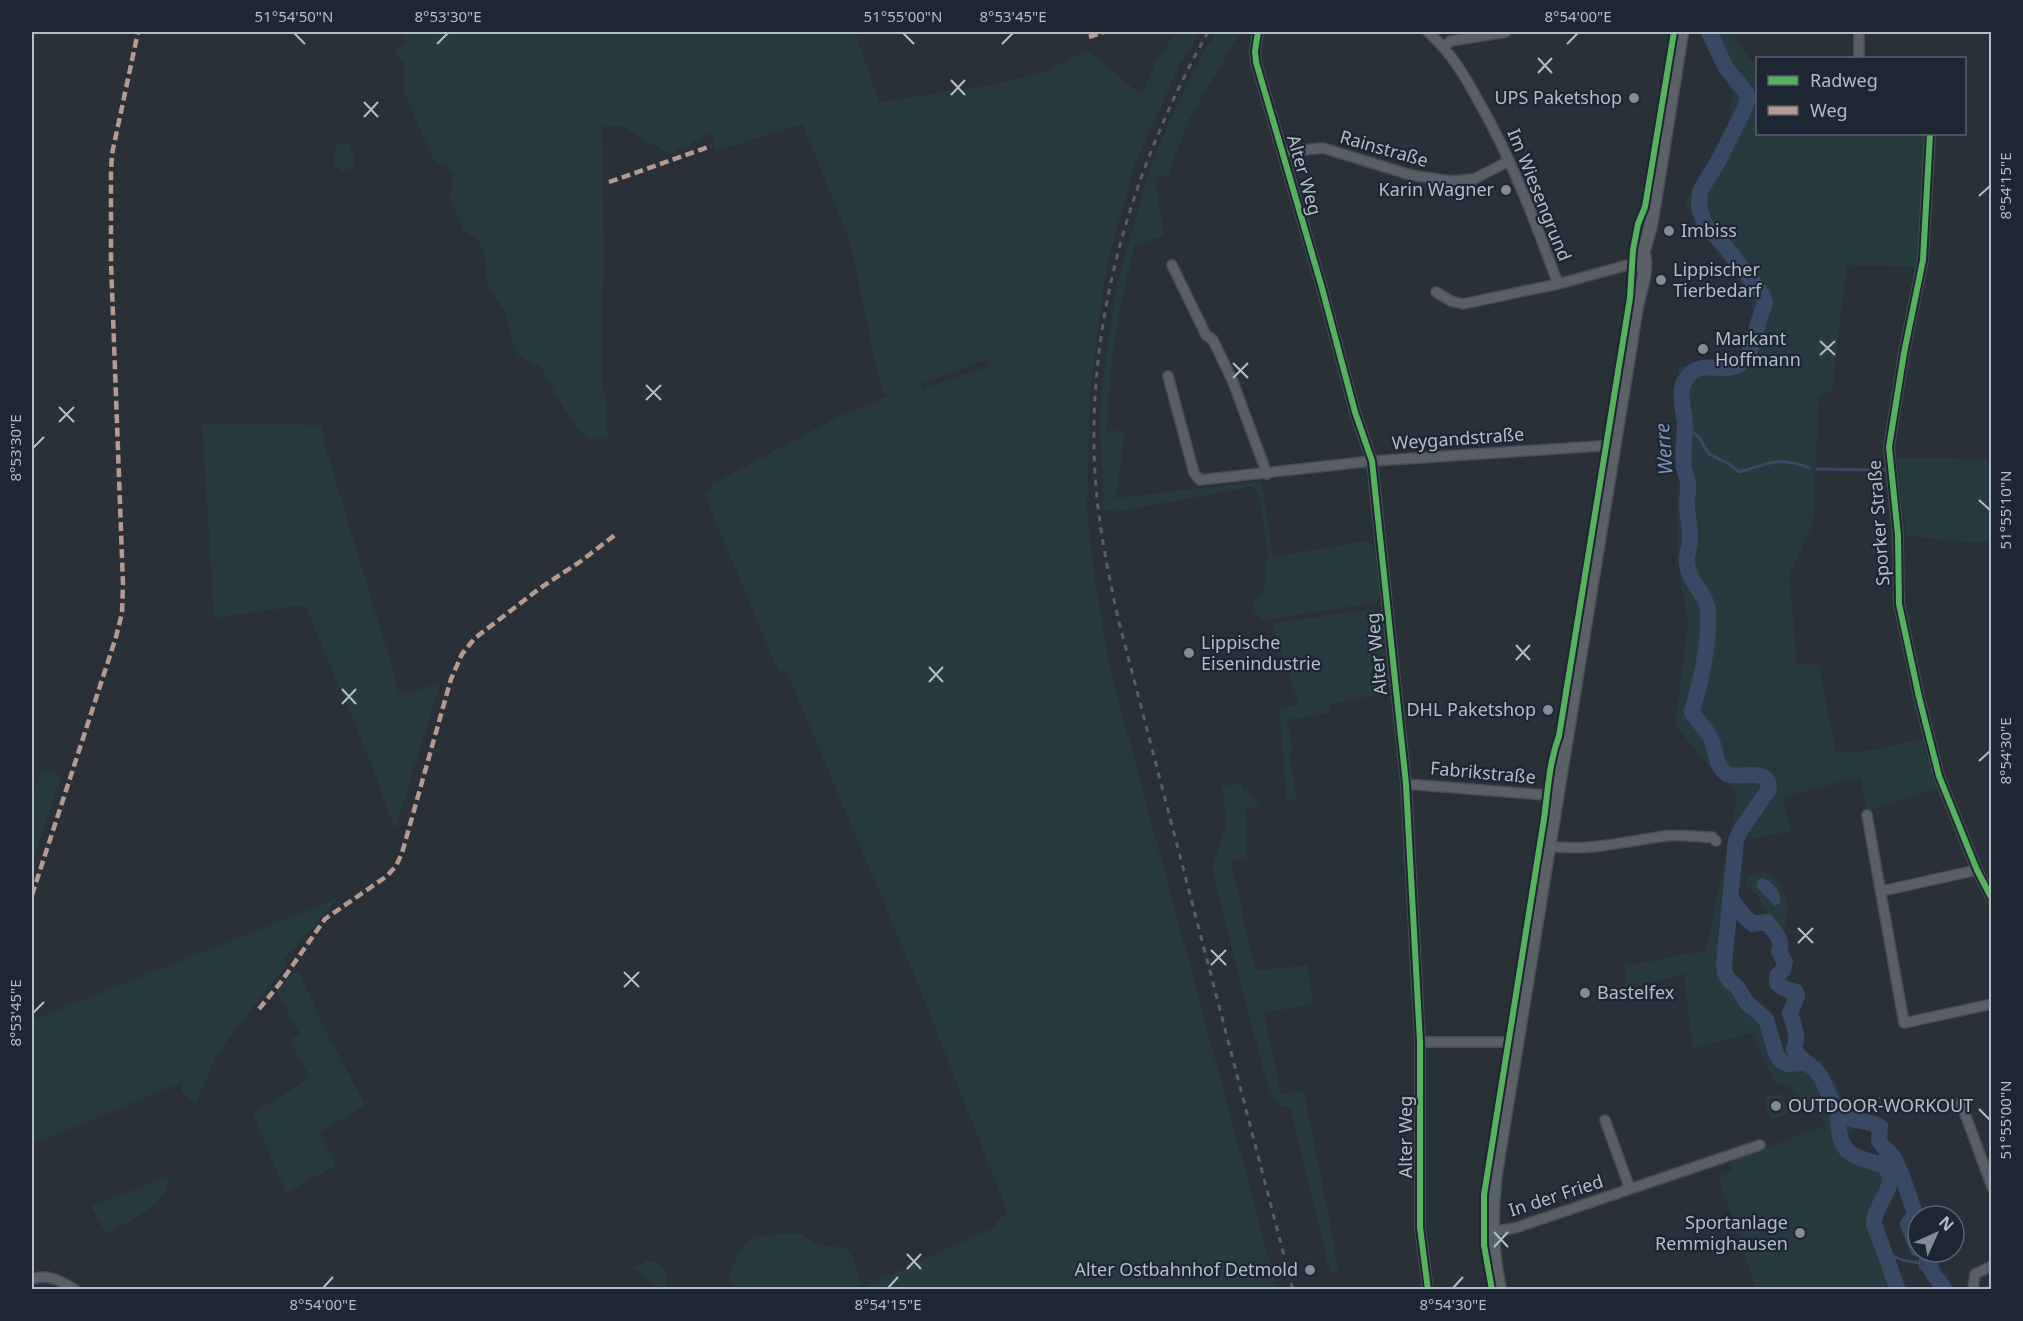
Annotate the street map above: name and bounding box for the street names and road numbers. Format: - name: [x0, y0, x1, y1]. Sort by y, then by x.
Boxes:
- street label: Rainstraße: [1337, 124, 1431, 172]
- street label: Im Wiesengrund: [1502, 125, 1577, 264]
- street label: Alter Weg: [1282, 132, 1328, 218]
- street label: Weygandstraße: [1391, 421, 1525, 455]
- street label: Sporker Straße: [1862, 459, 1894, 587]
- street label: Alter Weg: [1360, 612, 1392, 696]
- street label: Fabrikstraße: [1429, 755, 1537, 789]
- street label: Alter Weg: [1393, 1096, 1417, 1178]
- street label: In der Fried: [1505, 1169, 1606, 1222]

